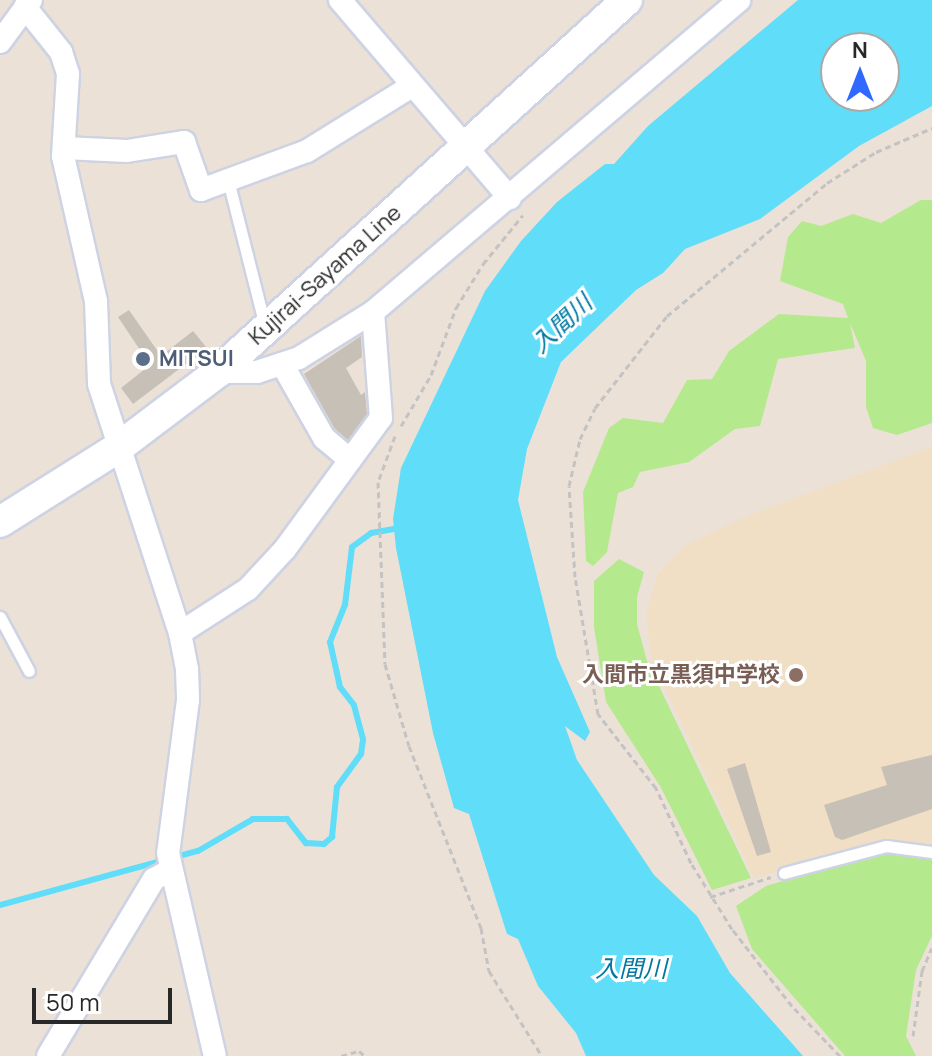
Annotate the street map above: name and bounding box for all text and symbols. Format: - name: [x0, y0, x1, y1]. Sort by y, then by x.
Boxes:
- north arrow: [820, 32, 900, 112]
- text: N: [852, 35, 868, 65]
- street label: Kujirai-Sayama Line: [243, 200, 407, 350]
- water label: 入間川: [525, 288, 597, 358]
- place label: MITSUI: [159, 346, 234, 372]
- marker: MITSUI: [134, 350, 152, 368]
- place label: 入間市立黒須中学校: [582, 662, 780, 688]
- marker: 入間市立黒須中学校: [787, 666, 805, 684]
- water label: 入間川: [595, 954, 667, 982]
- scale bar: [36, 972, 176, 1022]
- text: 50 m: [46, 985, 100, 1018]

